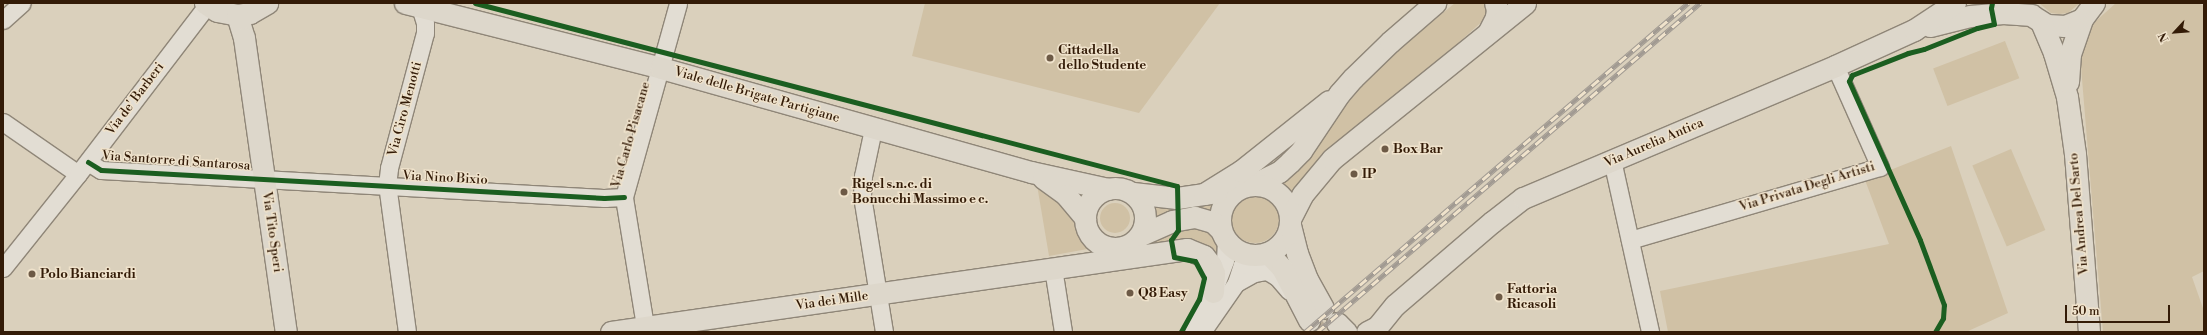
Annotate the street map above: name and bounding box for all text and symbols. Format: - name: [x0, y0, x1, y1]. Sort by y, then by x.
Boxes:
- north arrow: [2155, 12, 2195, 52]
- text: N: [2156, 30, 2172, 44]
- place label: Cittadella dello Studente: [1058, 43, 1146, 74]
- marker: Cittadella dello Studente: [1045, 53, 1055, 63]
- street label: Via de' Barberi: [103, 60, 167, 138]
- street label: Via Ciro Menotti: [385, 60, 425, 158]
- street label: Viale delle Brigate Partigiane: [672, 64, 842, 126]
- street label: Via Carlo Pisacane: [608, 80, 654, 190]
- street label: Via Aurelia Antica: [1602, 115, 1706, 171]
- place label: Box Bar: [1393, 141, 1443, 157]
- marker: Box Bar: [1380, 144, 1390, 154]
- street label: Via Santorre di Santarosa: [101, 148, 251, 174]
- street label: Via Andrea Del Sarto: [2066, 152, 2092, 276]
- street label: Via Privata Degli Artisti: [1737, 159, 1877, 215]
- place label: IP: [1362, 166, 1376, 182]
- street label: Via Nino Bixio: [402, 168, 488, 188]
- marker: IP: [1349, 169, 1359, 179]
- place label: Rigel s.n.c. di Bonucchi Massimo e c.: [852, 177, 988, 208]
- marker: Rigel s.n.c. di Bonucchi Massimo e c.: [839, 187, 849, 197]
- street label: Via Tito Speri: [259, 191, 285, 273]
- place label: Polo Bianciardi: [40, 266, 136, 282]
- marker: Polo Bianciardi: [27, 269, 37, 279]
- place label: Fattoria Ricasoli: [1507, 282, 1557, 313]
- place label: Q8 Easy: [1138, 285, 1188, 301]
- street label: Via dei Mille: [795, 288, 869, 314]
- marker: Q8 Easy: [1125, 288, 1135, 298]
- marker: Fattoria Ricasoli: [1494, 292, 1504, 302]
- scale bar: [2067, 297, 2172, 323]
- text: 50 m: [2072, 304, 2100, 319]

